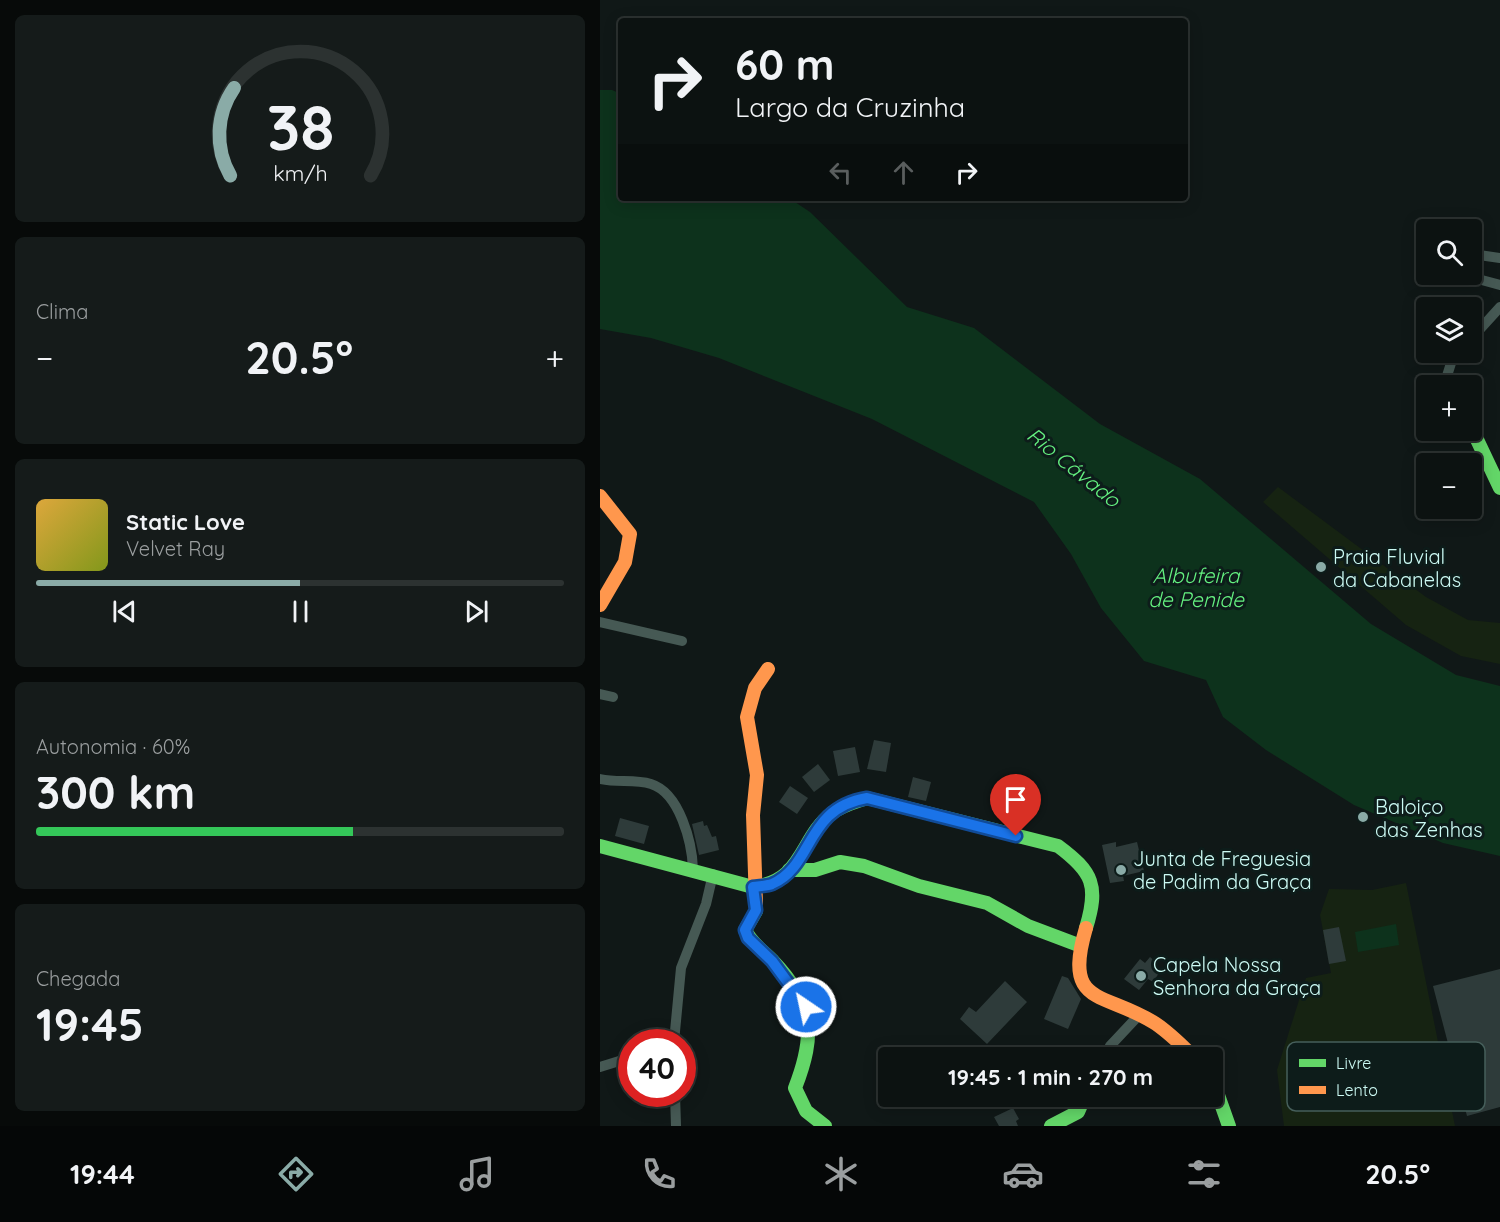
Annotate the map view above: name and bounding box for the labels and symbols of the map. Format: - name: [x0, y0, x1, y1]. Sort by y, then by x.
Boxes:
- water label: Rio Cávado: [1022, 422, 1127, 513]
- place label: Praia Fluvial da Cabanelas: [1333, 544, 1461, 592]
- marker: Praia Fluvial da Cabanelas: [1314, 560, 1328, 574]
- water label: Albufeira de Penide: [1148, 562, 1245, 612]
- pin: [990, 774, 1041, 836]
- place label: Baloiço das Zenhas: [1375, 794, 1483, 842]
- marker: Baloiço das Zenhas: [1356, 810, 1370, 824]
- place label: Junta de Freguesia de Padim da Graça: [1133, 846, 1312, 894]
- marker: Junta de Freguesia de Padim da Graça: [1114, 863, 1128, 877]
- place label: Capela Nossa Senhora da Graça: [1153, 952, 1321, 1000]
- marker: Capela Nossa Senhora da Graça: [1134, 969, 1148, 983]
- position arrow: [774, 975, 838, 1039]
- speed limit sign: 40: [618, 1029, 696, 1107]
- legend: [1287, 1042, 1485, 1111]
- text: Livre: [1336, 1053, 1371, 1073]
- text: Lento: [1336, 1080, 1378, 1100]

